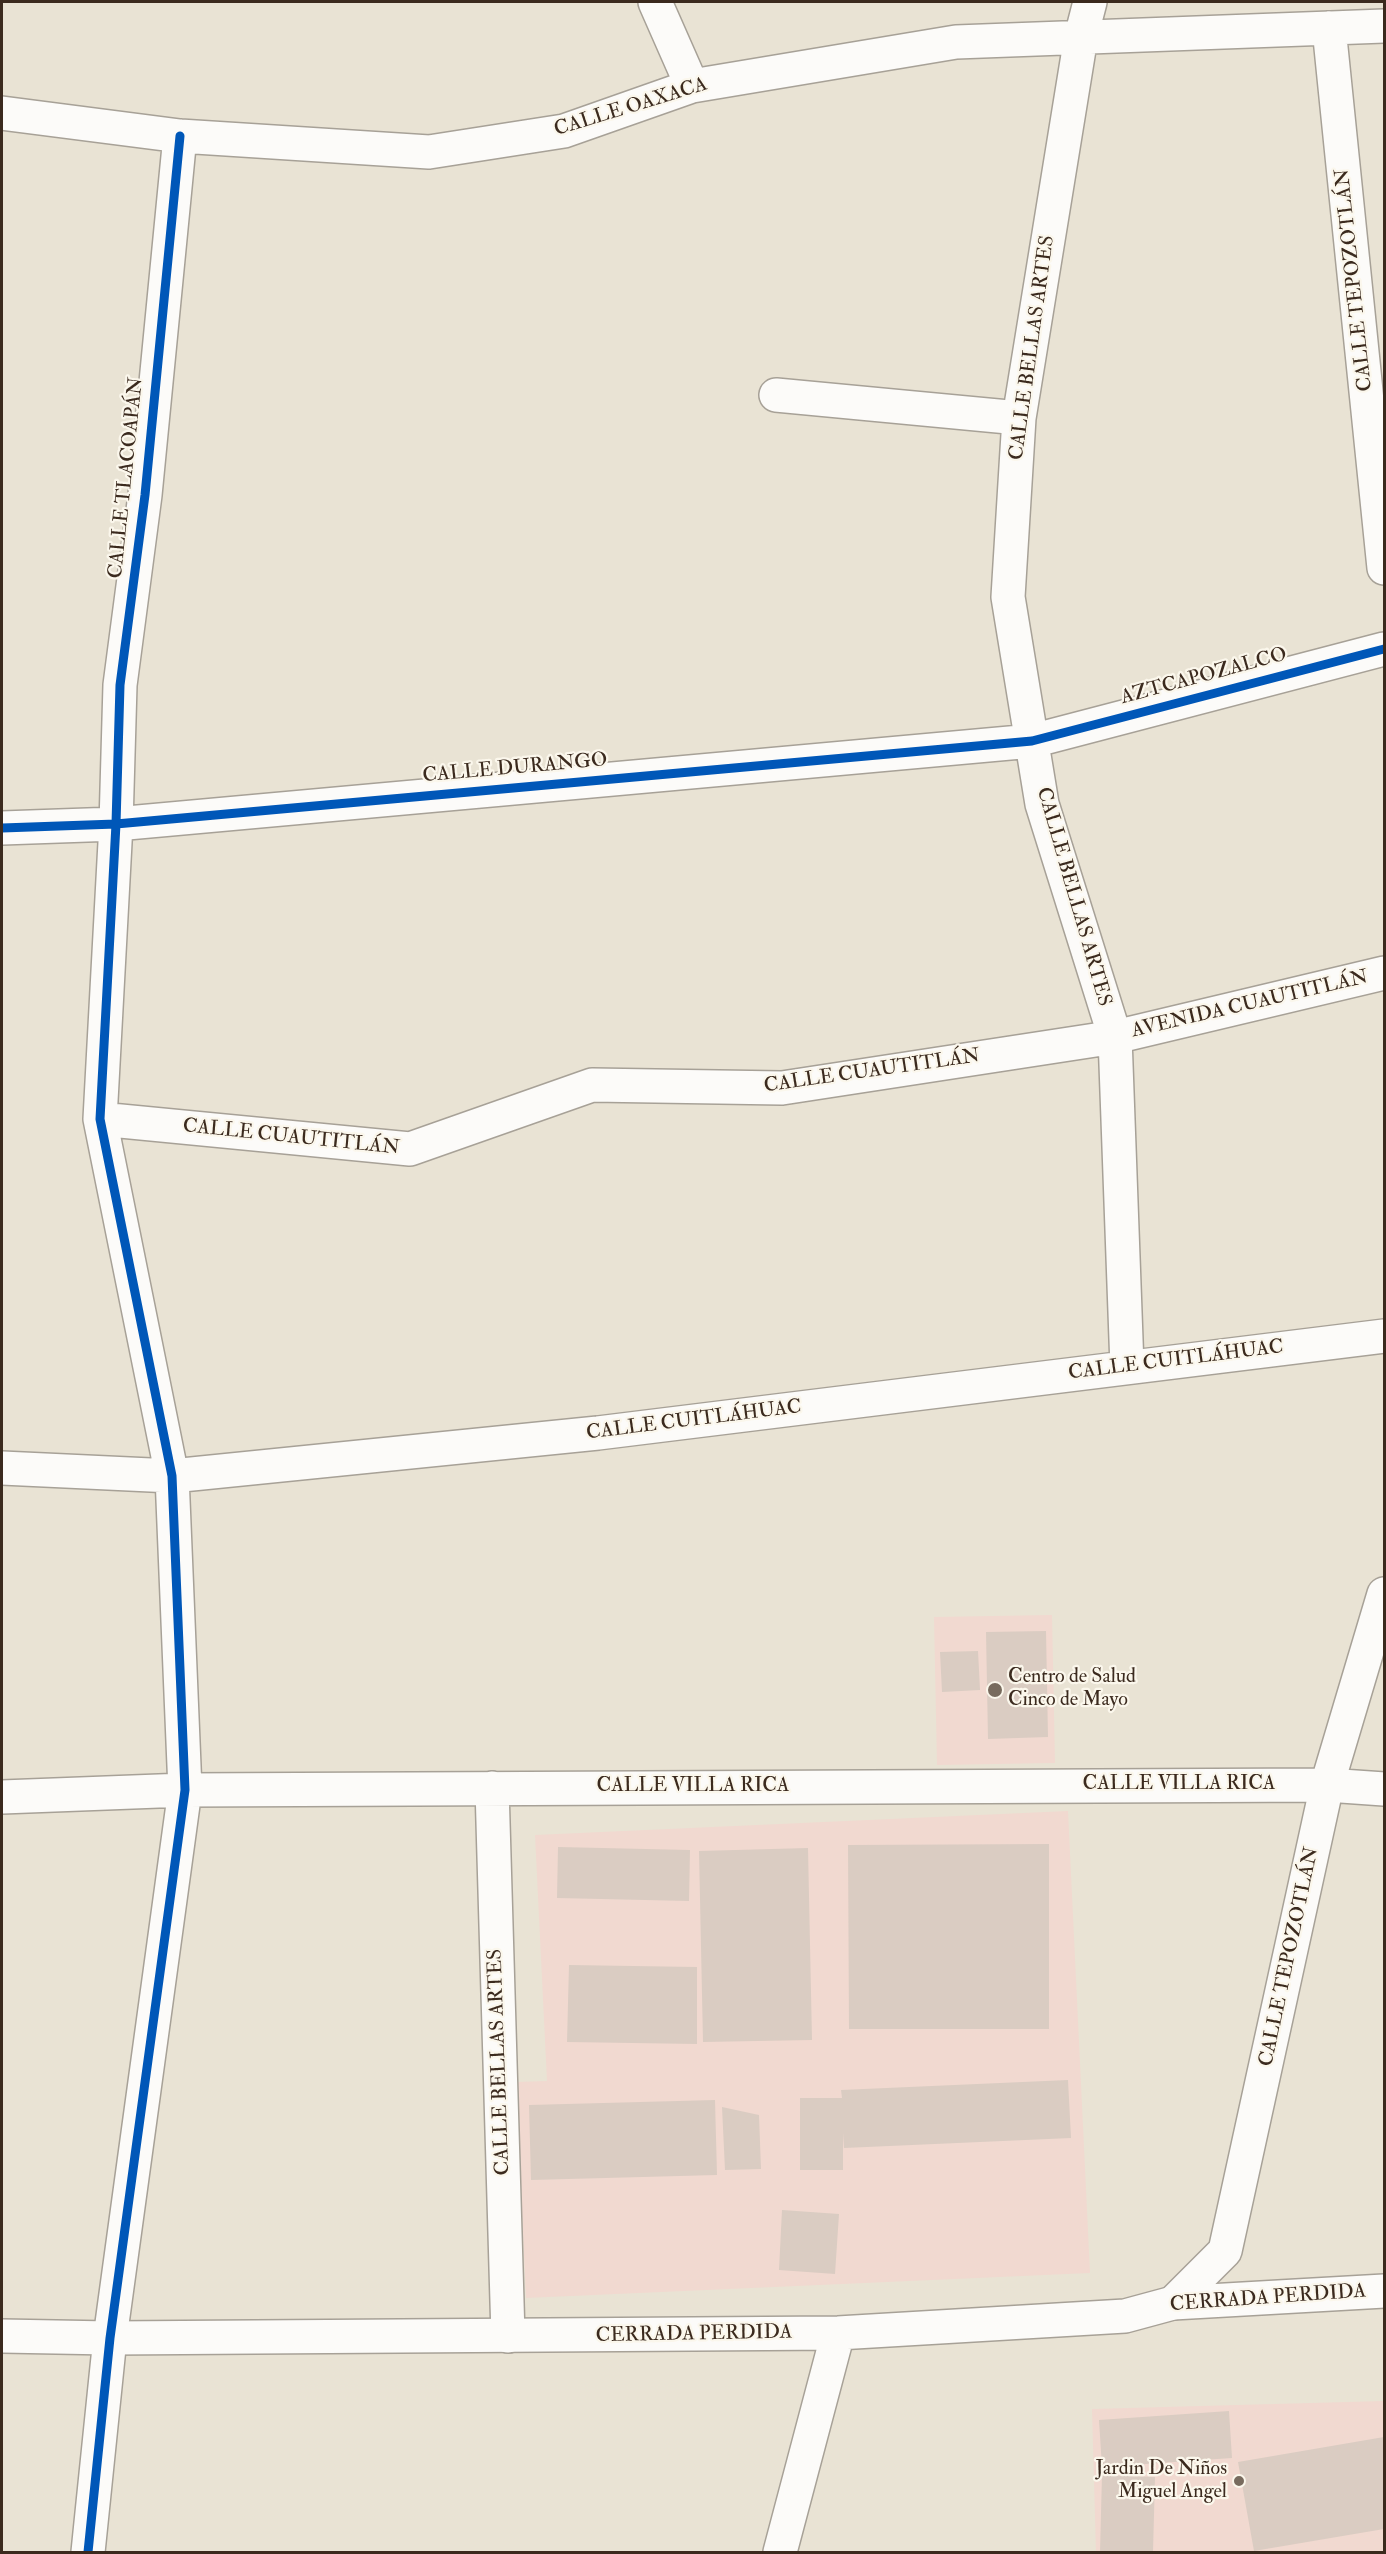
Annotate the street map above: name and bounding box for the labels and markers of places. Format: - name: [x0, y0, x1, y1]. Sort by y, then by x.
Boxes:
- place label: Centro de Salud Cinco de Mayo: [1008, 1666, 1136, 1713]
- marker: Centro de Salud Cinco de Mayo: [986, 1681, 1004, 1699]
- place label: Jardin De Niños Miguel Angel: [1095, 2458, 1227, 2505]
- marker: Jardin De Niños Miguel Angel: [1232, 2474, 1246, 2488]

